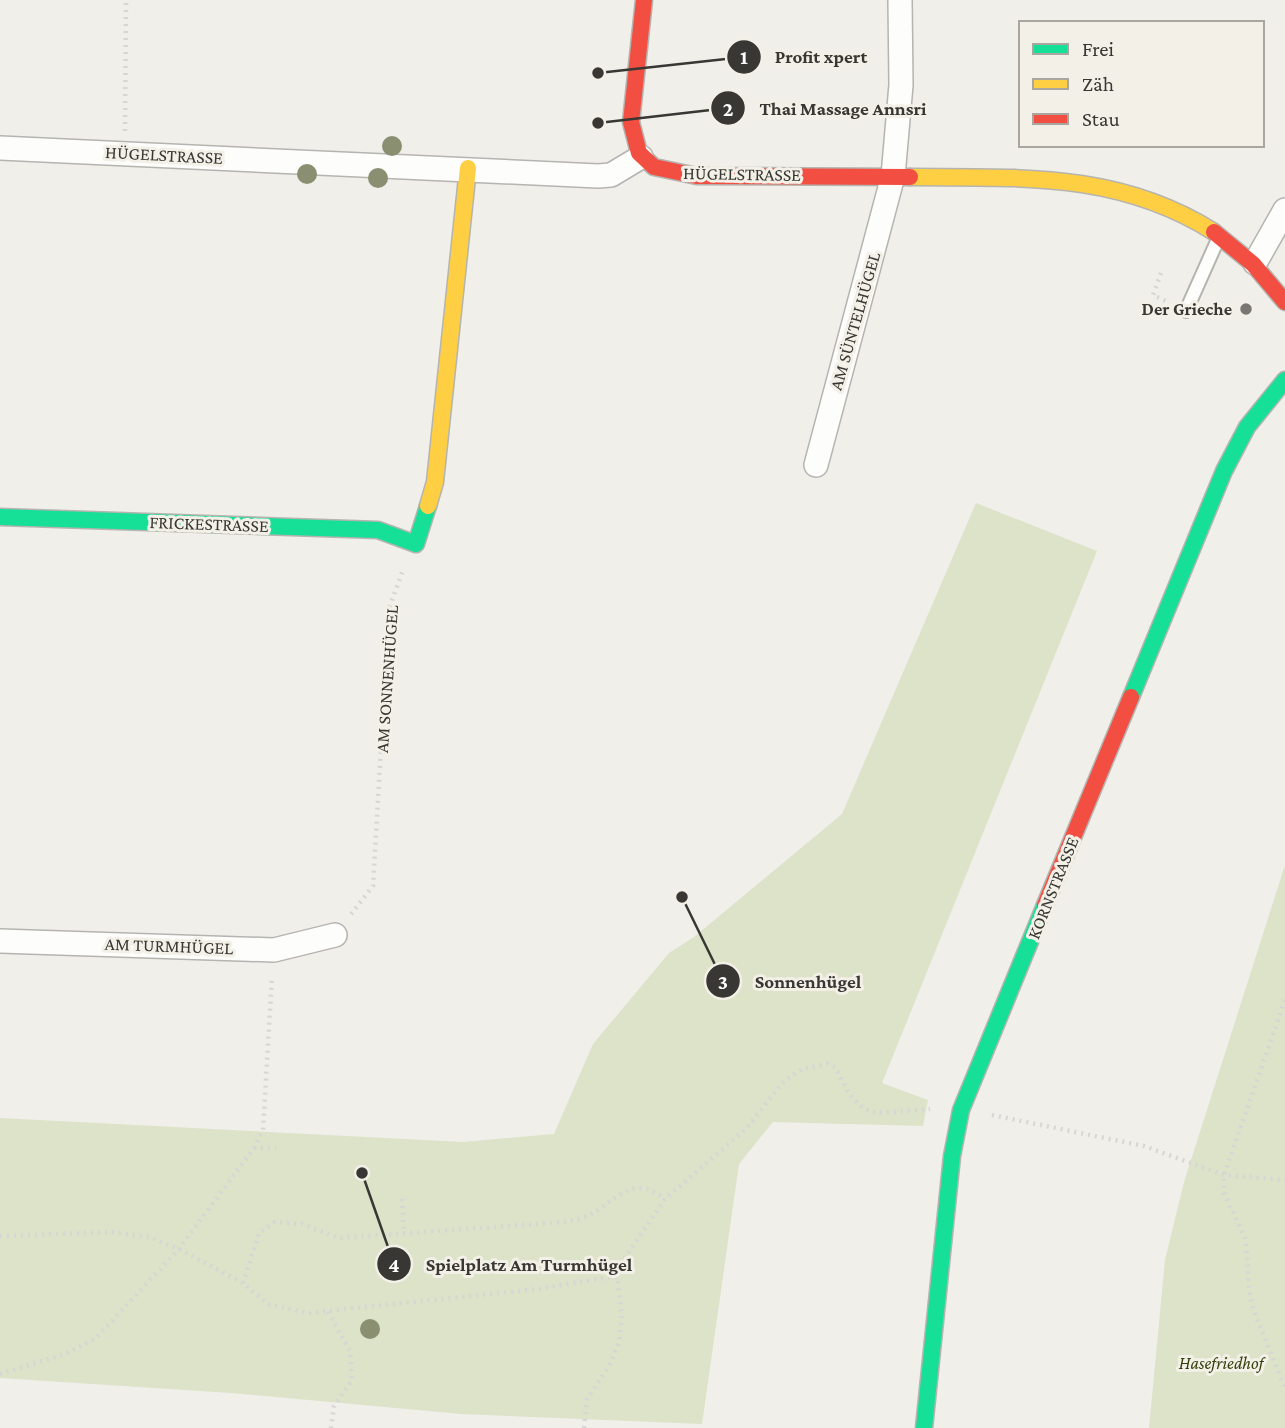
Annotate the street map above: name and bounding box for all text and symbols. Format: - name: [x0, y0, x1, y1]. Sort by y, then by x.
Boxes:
- legend: [1019, 21, 1264, 147]
- callout: Profit xpert: [726, 37, 882, 77]
- text: Frei: [1082, 37, 1114, 61]
- text: 1: [740, 45, 748, 69]
- text: Profit xpert: [775, 46, 867, 67]
- text: Zäh: [1082, 72, 1114, 96]
- callout: Thai Massage Annsri: [710, 88, 940, 128]
- text: 2: [723, 97, 734, 121]
- text: Thai Massage Annsri: [759, 98, 927, 119]
- text: Stau: [1082, 107, 1120, 131]
- street label: HÜGELSTRASSE: [105, 142, 224, 168]
- street label: HÜGELSTRASSE: [683, 163, 801, 185]
- street label: AM SÜNTELHÜGEL: [826, 250, 884, 392]
- place label: Der Grieche: [1141, 299, 1232, 319]
- marker: Der Grieche: [1238, 301, 1254, 317]
- street label: FRICKESTRASSE: [149, 512, 269, 536]
- street label: AM SONNENHÜGEL: [372, 604, 402, 754]
- street label: KORNSTRASSE: [1023, 834, 1083, 942]
- street label: AM TURMHÜGEL: [104, 934, 234, 958]
- callout: Sonnenhügel: [705, 961, 875, 1001]
- text: 3: [718, 970, 728, 994]
- text: Sonnenhügel: [755, 971, 862, 992]
- callout: Spielplatz Am Turmhügel: [376, 1244, 646, 1284]
- text: 4: [388, 1253, 400, 1277]
- text: Spielplatz Am Turmhügel: [426, 1254, 633, 1275]
- park label: Hasefriedhof: [1179, 1353, 1266, 1373]

